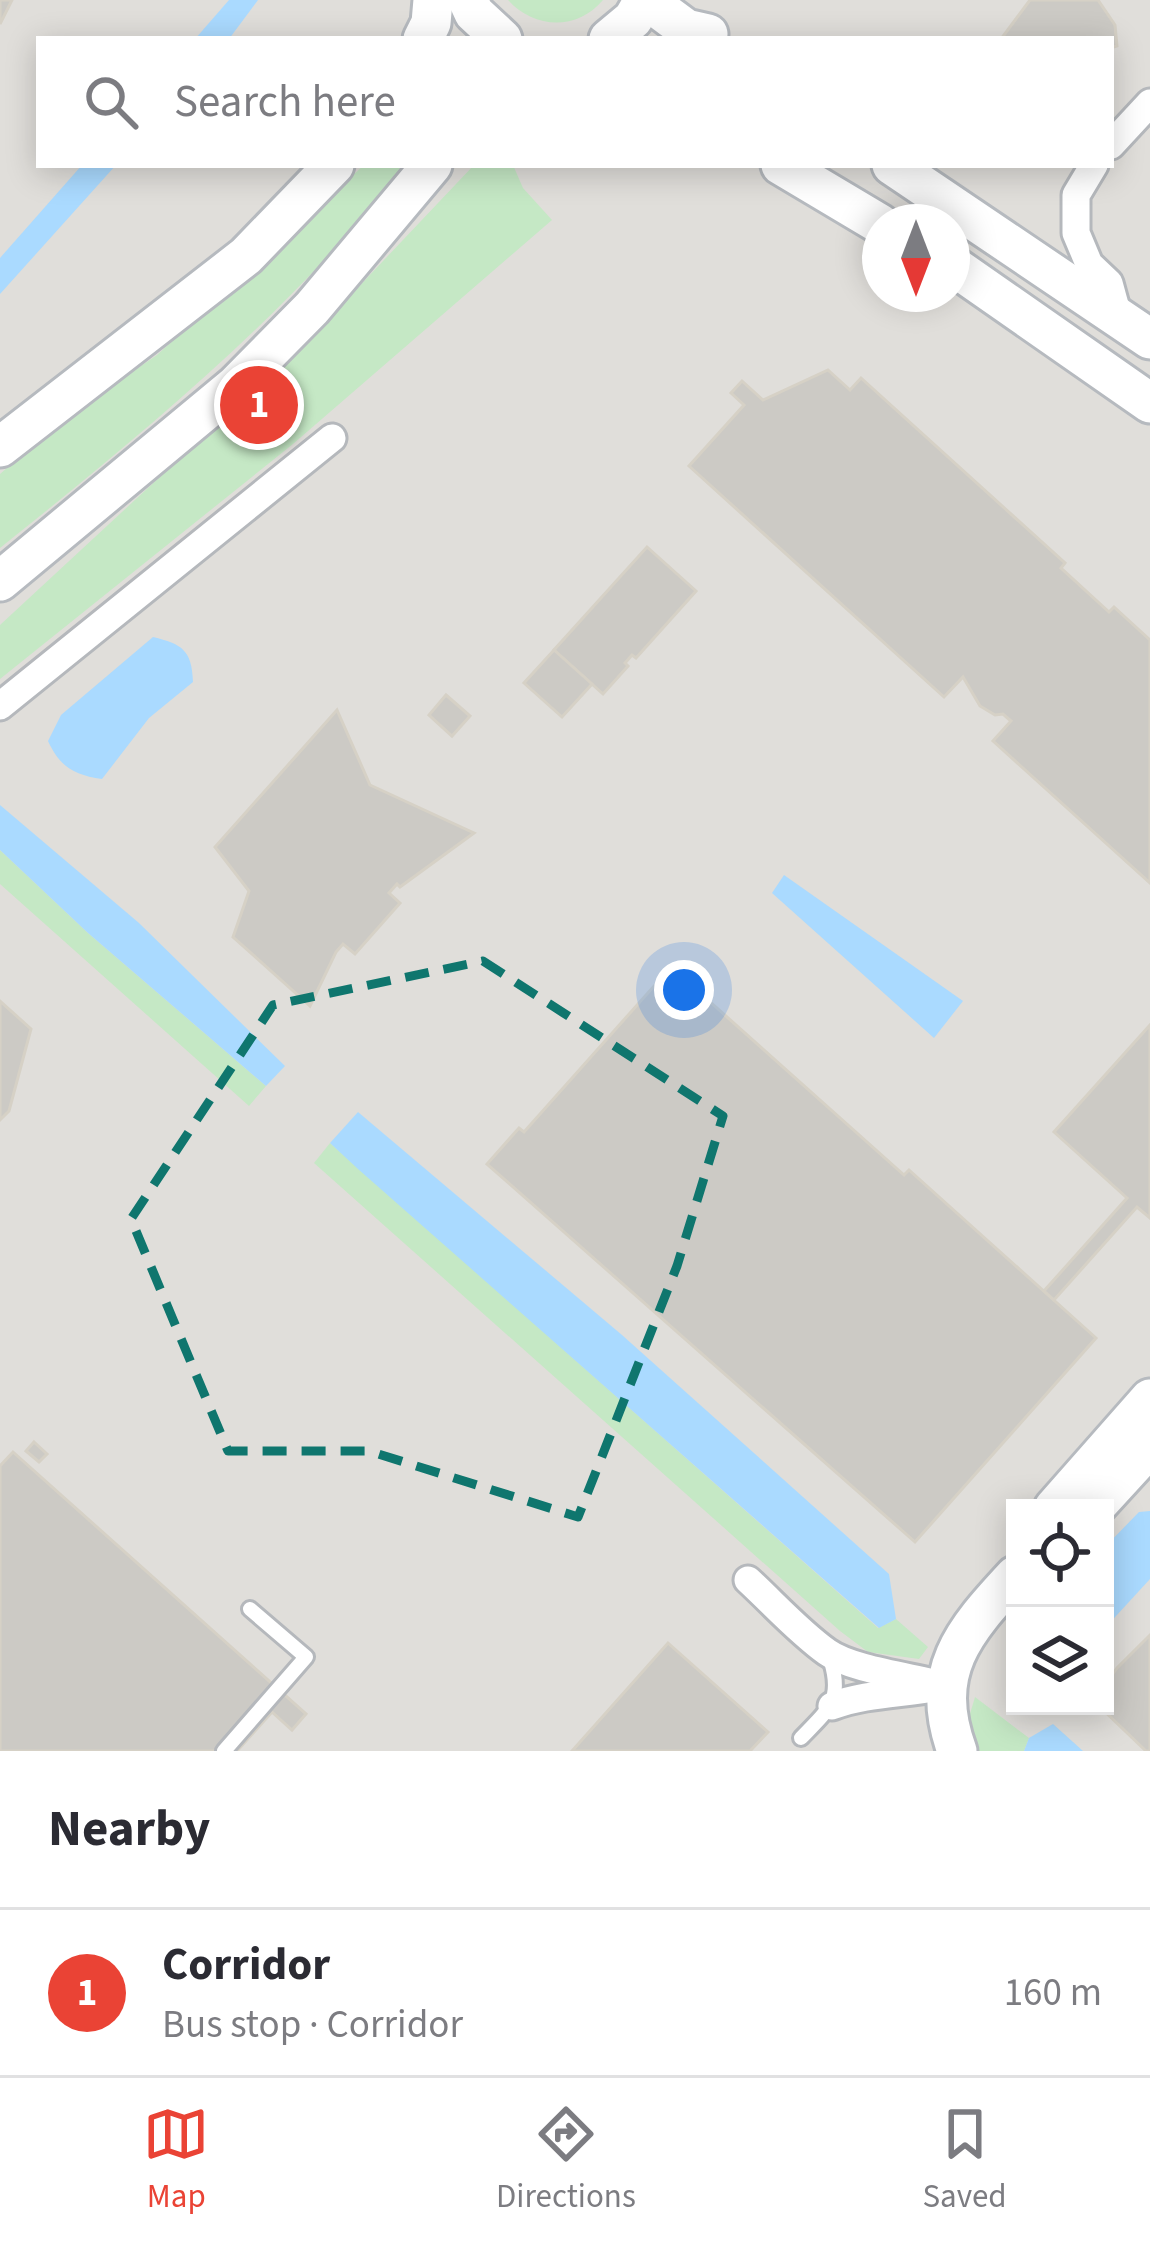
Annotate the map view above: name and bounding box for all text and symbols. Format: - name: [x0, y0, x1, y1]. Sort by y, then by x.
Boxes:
- search box: [36, 36, 1114, 168]
- icon: search: [78, 69, 144, 135]
- text: Search here: [174, 70, 396, 134]
- north arrow: [862, 204, 970, 312]
- pin: 1: [220, 360, 298, 450]
- your location: [654, 960, 714, 1020]
- map controls: [1006, 1499, 1114, 1715]
- button: locate: [1006, 1499, 1114, 1607]
- button: layers: [1006, 1607, 1114, 1715]
- text: Nearby: [48, 1793, 210, 1865]
- text: Corridor: [162, 1933, 330, 1997]
- text: 1: [77, 1965, 97, 2021]
- text: 160 m: [1004, 1965, 1102, 2021]
- text: Bus stop · Corridor: [162, 1997, 463, 2053]
- tab: Map: [143, 2101, 209, 2220]
- tab: Directions: [496, 2101, 636, 2220]
- tab: Saved: [922, 2101, 1007, 2220]

